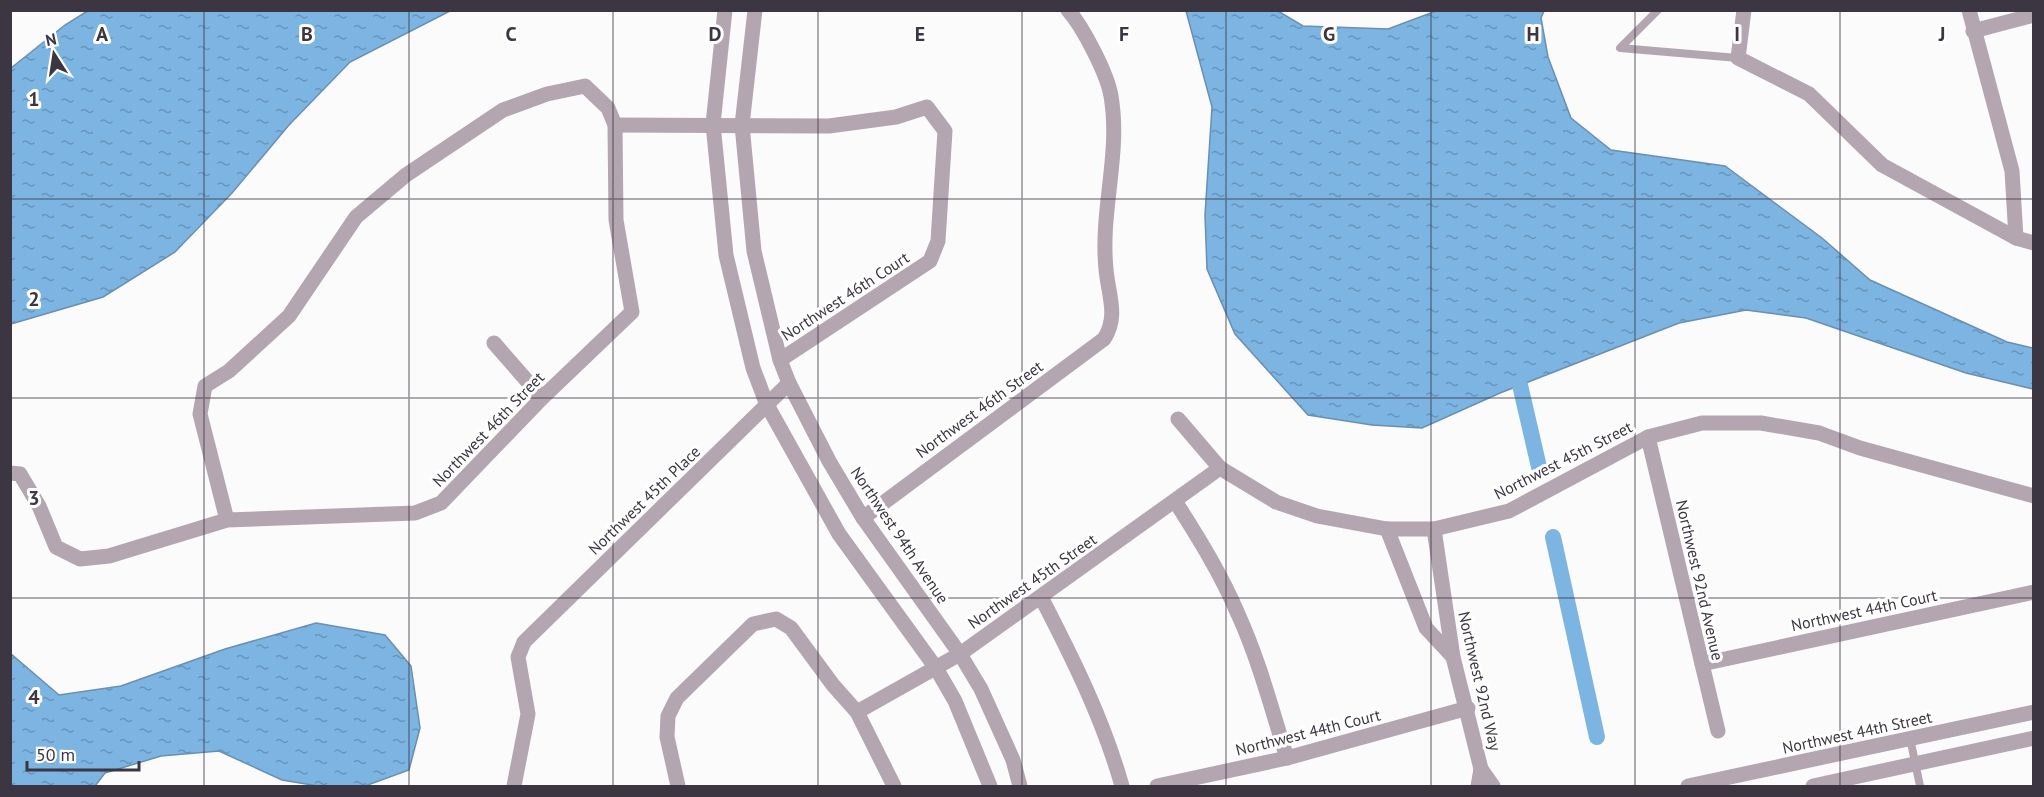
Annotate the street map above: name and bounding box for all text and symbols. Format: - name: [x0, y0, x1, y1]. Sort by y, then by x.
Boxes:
- text: A: [96, 21, 109, 47]
- text: B: [301, 21, 313, 47]
- text: C: [505, 21, 517, 47]
- text: D: [709, 21, 722, 47]
- text: E: [915, 21, 925, 47]
- text: F: [1119, 21, 1129, 47]
- text: G: [1323, 21, 1335, 47]
- text: H: [1526, 21, 1540, 47]
- text: I: [1734, 21, 1740, 47]
- text: J: [1938, 21, 1945, 47]
- north arrow: [24, 24, 84, 84]
- text: N: [44, 28, 58, 50]
- text: 1: [28, 86, 40, 112]
- street label: Northwest 46th Court: [777, 247, 913, 345]
- text: 2: [28, 286, 40, 312]
- street label: Northwest 46th Street: [911, 356, 1047, 462]
- street label: Northwest 46th Street: [428, 367, 549, 491]
- street label: Northwest 45th Street: [1491, 416, 1636, 503]
- street label: Northwest 45th Place: [584, 441, 704, 559]
- street label: Northwest 94th Avenue: [847, 463, 953, 607]
- text: 3: [28, 485, 40, 511]
- street label: Northwest 92nd Avenue: [1672, 498, 1728, 662]
- street label: Northwest 45th Street: [964, 529, 1101, 633]
- street label: Northwest 44th Court: [1789, 585, 1939, 635]
- street label: Northwest 92nd Way: [1454, 609, 1506, 753]
- text: 4: [28, 684, 40, 710]
- street label: Northwest 44th Court: [1233, 704, 1383, 760]
- street label: Northwest 44th Street: [1780, 706, 1934, 758]
- scale bar: [27, 734, 140, 772]
- text: 50 m: [36, 743, 75, 766]

